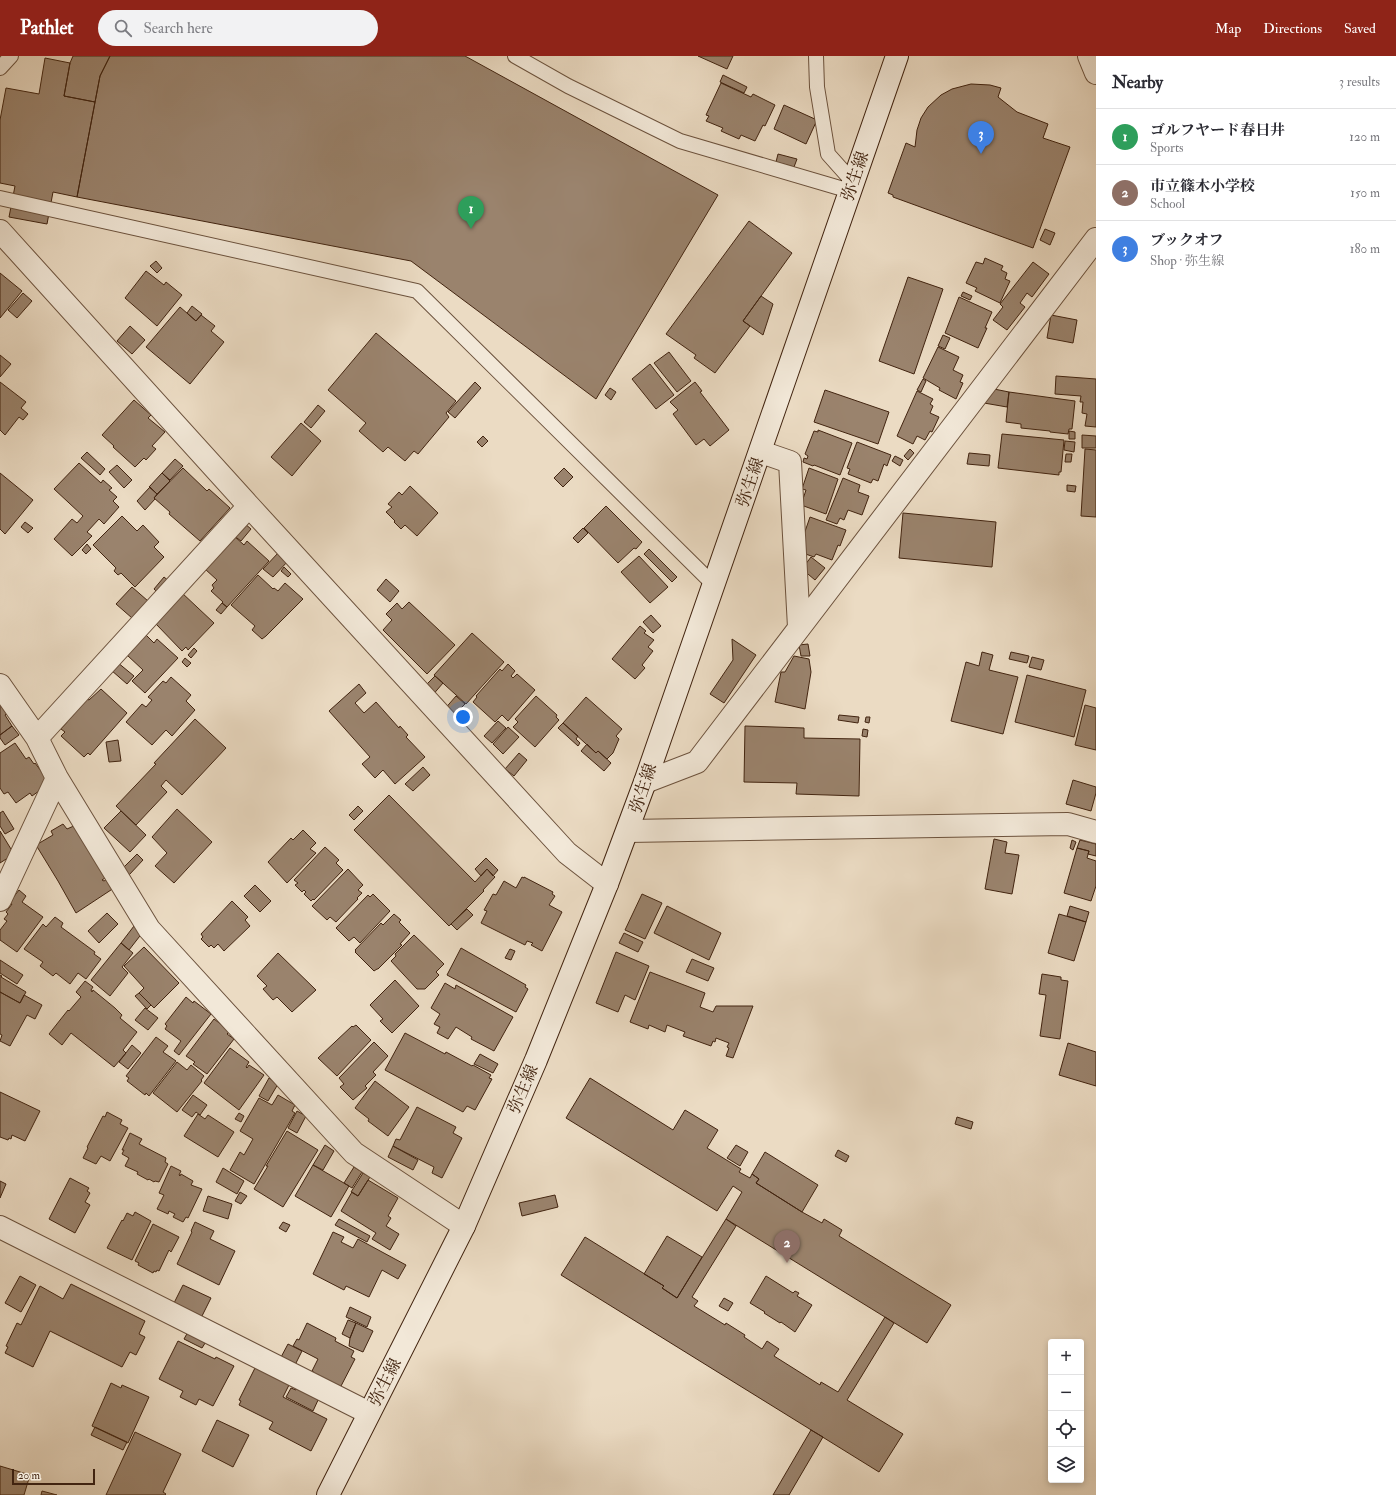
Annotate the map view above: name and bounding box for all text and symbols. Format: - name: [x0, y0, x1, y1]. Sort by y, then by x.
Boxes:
- search box: [98, 10, 378, 46]
- text: Pathlet: [20, 16, 74, 40]
- icon: search: [112, 17, 134, 39]
- text: Search here: [144, 19, 213, 38]
- text: Map: [1215, 20, 1241, 37]
- text: Directions: [1263, 20, 1322, 37]
- text: Saved: [1344, 20, 1376, 37]
- text: Nearby: [1112, 72, 1163, 93]
- text: 3 results: [1339, 74, 1380, 90]
- pin: 3: [968, 121, 994, 154]
- text: ゴルフヤード春日井: [1150, 121, 1285, 140]
- text: 1: [1123, 129, 1127, 145]
- text: 120 m: [1349, 129, 1380, 145]
- text: Sports: [1150, 140, 1184, 156]
- street label: 弥生線: [837, 148, 873, 204]
- text: 市立篠木小学校: [1150, 177, 1255, 196]
- text: 2: [1122, 185, 1128, 201]
- text: 150 m: [1350, 185, 1380, 201]
- pin: 1: [458, 196, 484, 229]
- text: School: [1150, 196, 1185, 212]
- text: ブックオフ: [1150, 231, 1224, 250]
- text: 3: [1123, 241, 1128, 257]
- text: 180 m: [1350, 241, 1380, 257]
- text: Shop · 弥生線: [1150, 253, 1224, 269]
- street label: 弥生線: [732, 454, 768, 510]
- your location: [453, 707, 473, 727]
- street label: 弥生線: [625, 760, 661, 816]
- street label: 弥生線: [503, 1061, 543, 1117]
- pin: 2: [774, 1230, 800, 1263]
- map controls: [1048, 1339, 1084, 1483]
- button: +: [1048, 1339, 1084, 1375]
- street label: 弥生線: [364, 1355, 406, 1409]
- button: −: [1048, 1375, 1084, 1411]
- button: locate: [1048, 1411, 1084, 1447]
- button: layers: [1048, 1447, 1084, 1483]
- scale bar: [12, 1467, 95, 1486]
- text: 20 m: [18, 1469, 40, 1482]

